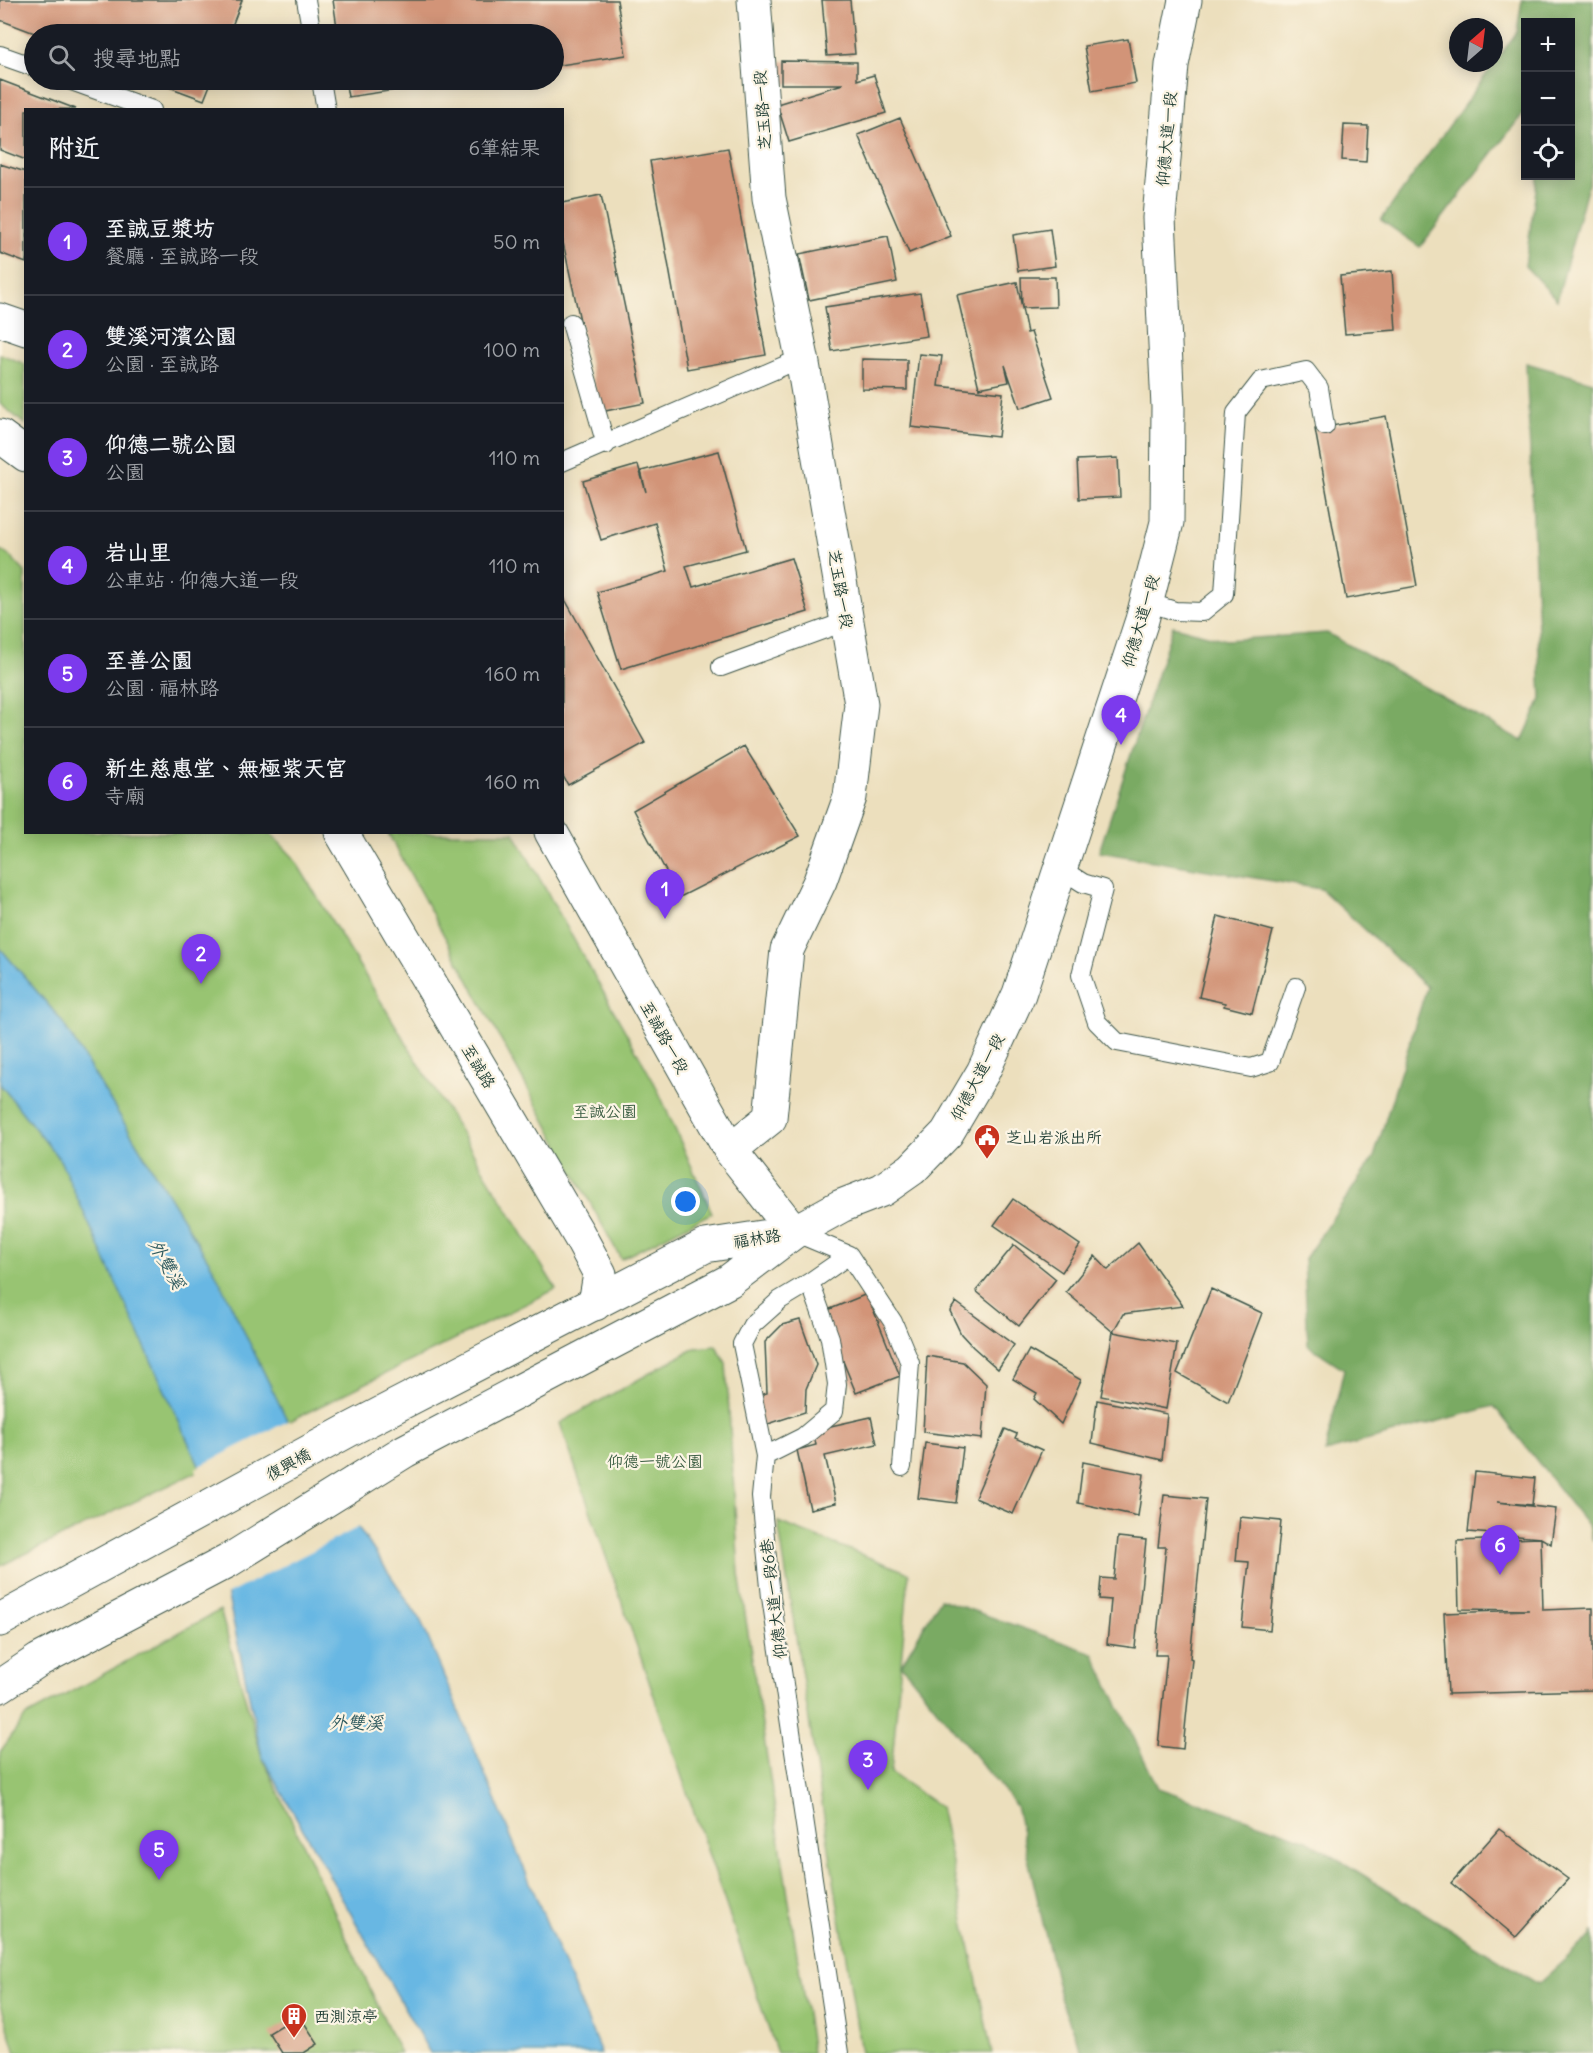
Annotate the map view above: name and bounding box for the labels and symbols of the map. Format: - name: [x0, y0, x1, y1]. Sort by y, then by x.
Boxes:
- north arrow: [1449, 18, 1503, 72]
- street label: 芝玉路一段: [749, 69, 775, 151]
- street label: 仰德大道一段: [1152, 90, 1180, 188]
- street label: 芝玉路一段: [824, 548, 858, 630]
- street label: 仰德大道一段: [1117, 572, 1163, 670]
- pin: 4: [1102, 696, 1140, 745]
- pin: 1: [646, 870, 684, 919]
- pin: 2: [182, 934, 220, 984]
- street label: 至誠路一段: [637, 997, 693, 1077]
- street label: 仰德大道一段: [946, 1030, 1008, 1124]
- street label: 至誠路: [458, 1040, 500, 1092]
- park label: 至誠公園: [573, 1101, 637, 1121]
- public building icon: 芝山岩派出所: [972, 1122, 1002, 1160]
- place label: 芝山岩派出所: [1006, 1127, 1102, 1147]
- your location: [671, 1187, 700, 1216]
- street label: 福林路: [732, 1224, 782, 1252]
- water label: 外雙溪: [144, 1235, 191, 1294]
- street label: 復興橋: [262, 1444, 314, 1484]
- park label: 仰德一號公園: [607, 1451, 703, 1471]
- pin: 6: [1480, 1526, 1520, 1575]
- street label: 仰德大道一段6巷: [756, 1538, 790, 1660]
- water label: 外雙溪: [329, 1711, 384, 1734]
- pin: 3: [848, 1740, 888, 1790]
- pin: 5: [140, 1830, 178, 1880]
- building icon: 西測涼亭: [279, 2001, 309, 2039]
- place label: 西測涼亭: [314, 2006, 378, 2026]

